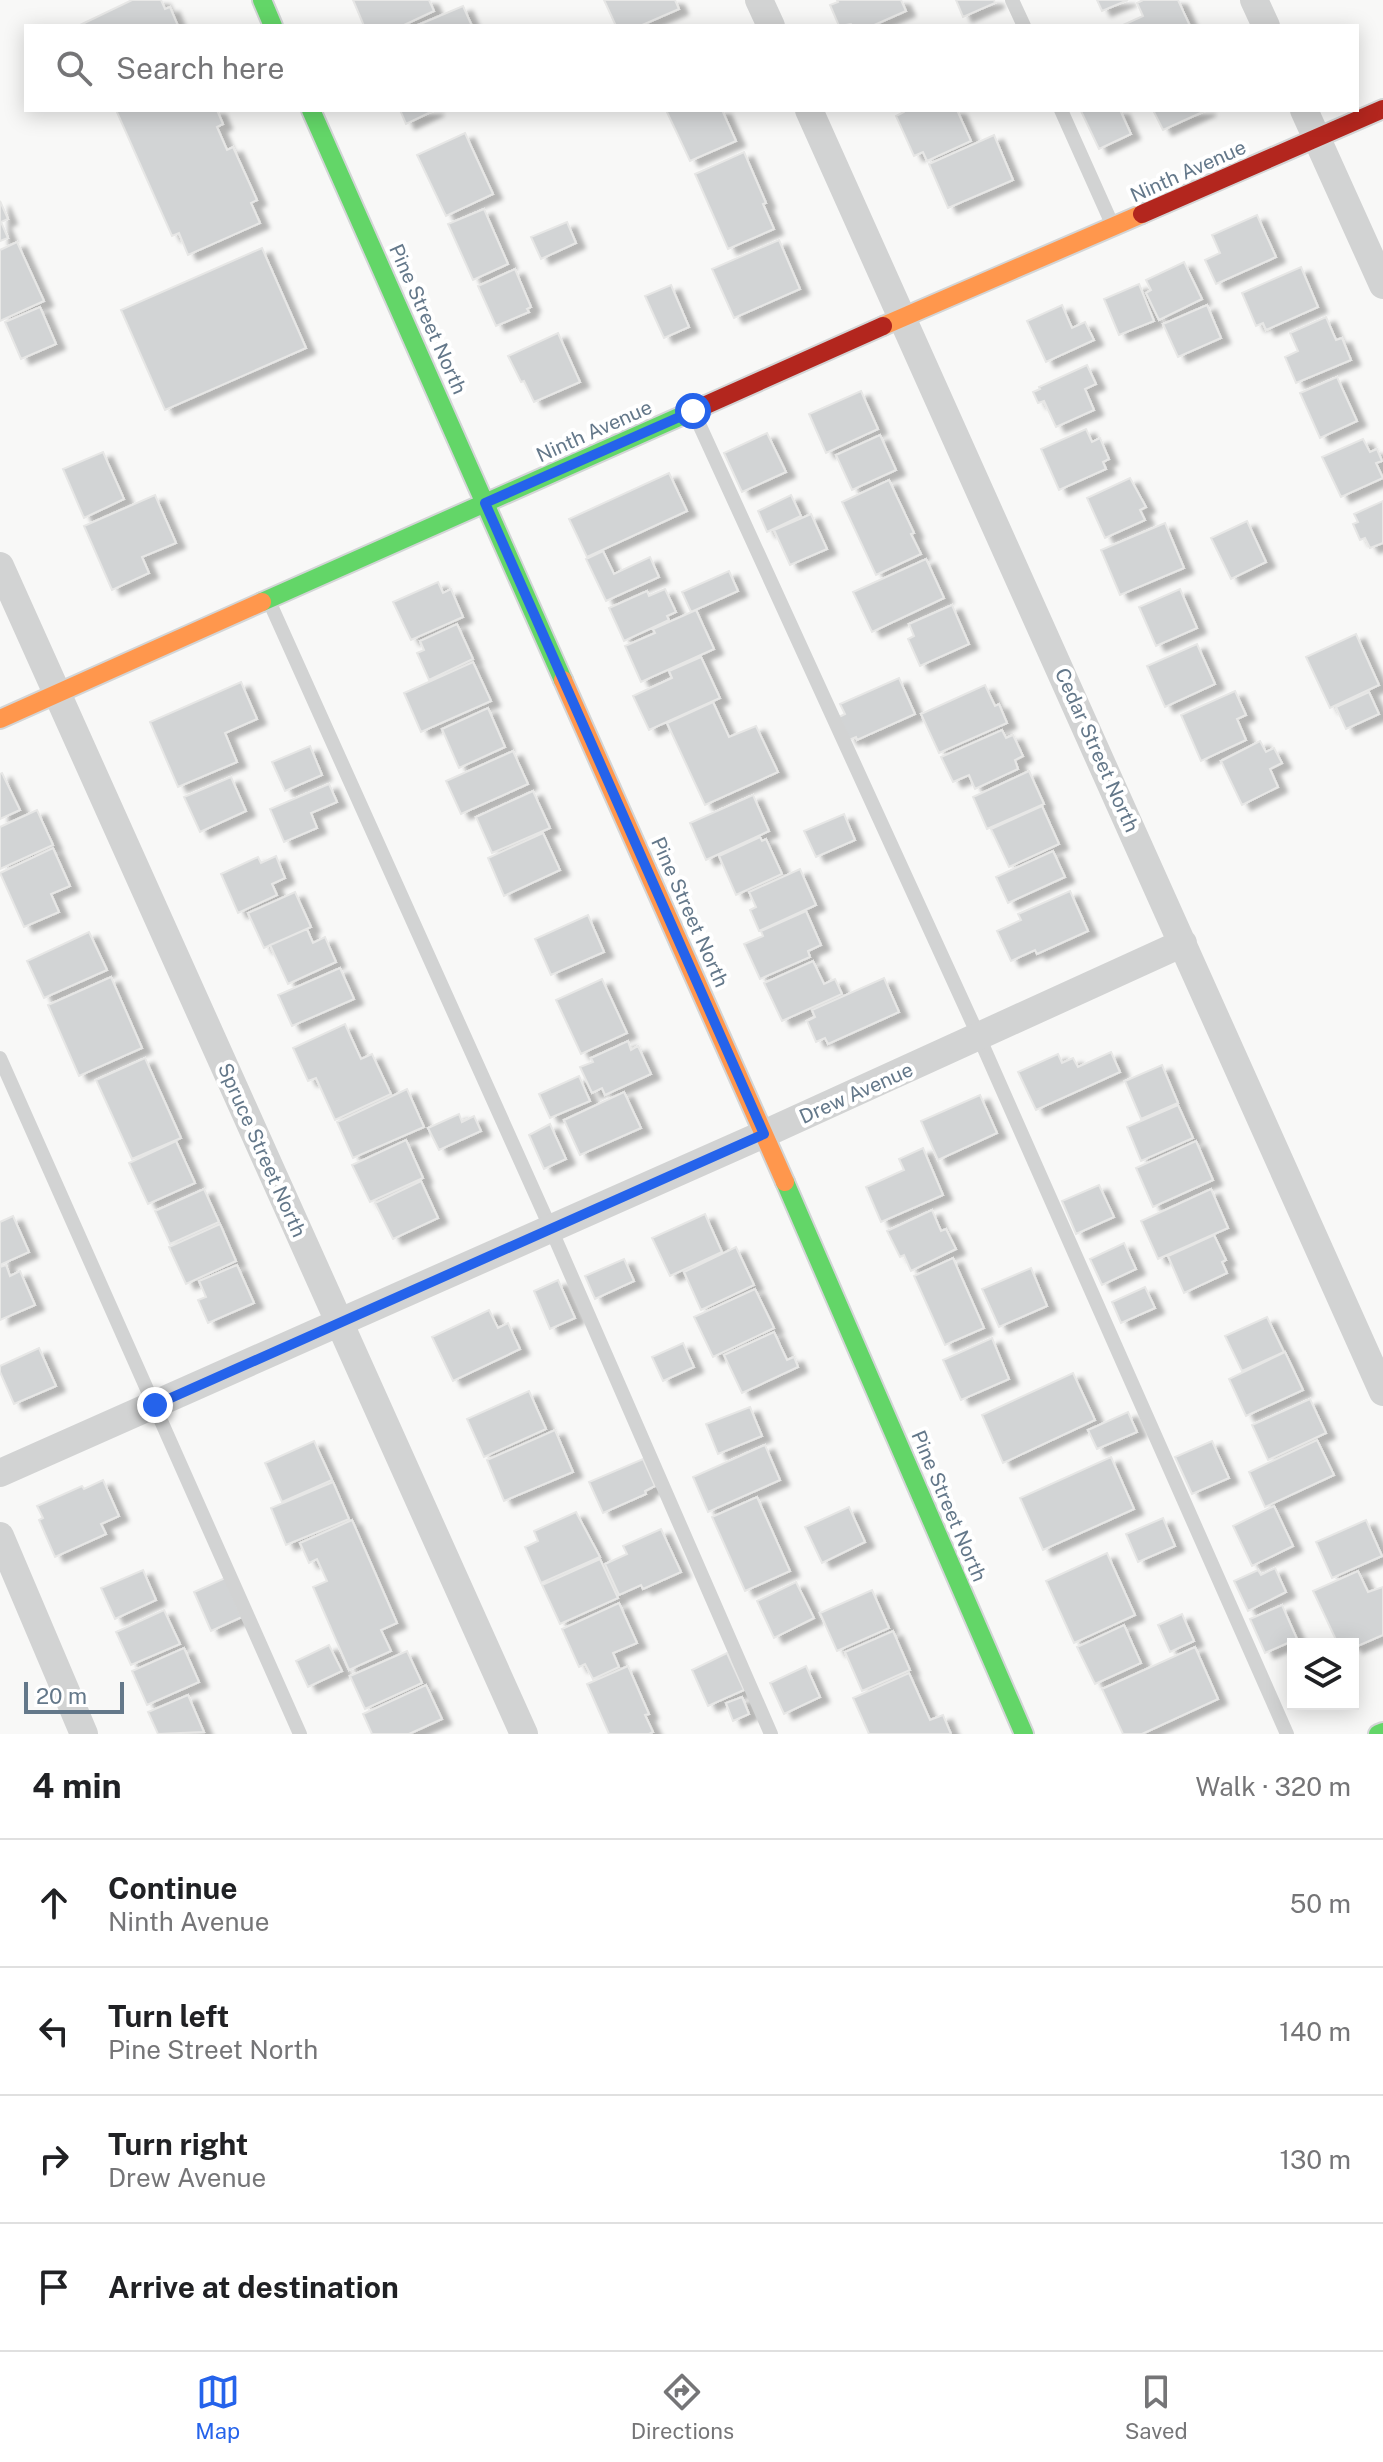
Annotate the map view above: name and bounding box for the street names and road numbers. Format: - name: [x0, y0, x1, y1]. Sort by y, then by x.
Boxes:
- street label: Ninth Avenue: [1126, 135, 1250, 207]
- street label: Pine Street North: [384, 240, 472, 398]
- street label: Ninth Avenue: [532, 395, 656, 467]
- street label: Cedar Street North: [1050, 664, 1144, 836]
- street label: Pine Street North: [646, 833, 734, 991]
- street label: Drew Avenue: [795, 1057, 917, 1129]
- street label: Spruce Street North: [213, 1059, 311, 1241]
- street label: Pine Street North: [906, 1427, 992, 1585]

